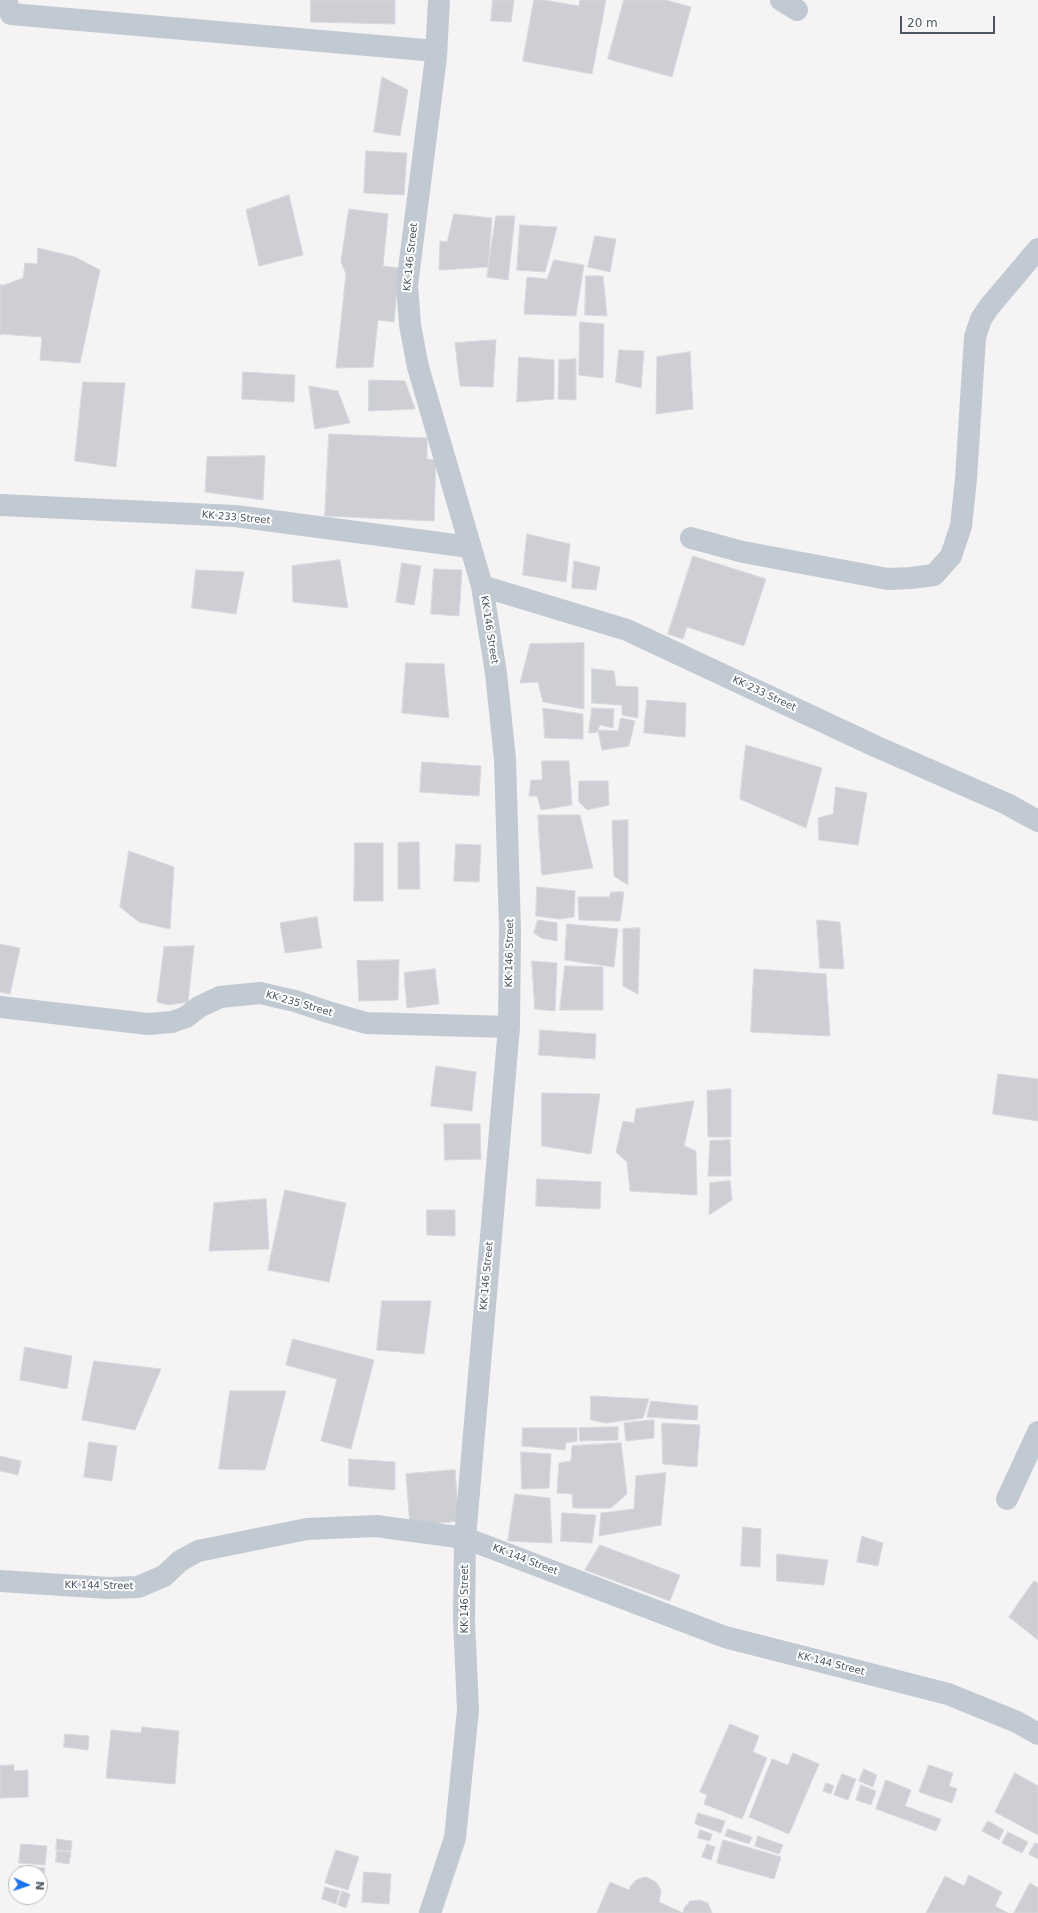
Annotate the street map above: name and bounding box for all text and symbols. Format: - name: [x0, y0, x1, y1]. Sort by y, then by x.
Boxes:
- scale bar: [902, 8, 997, 34]
- text: 20 m: [907, 16, 938, 30]
- street label: KK 146 Street: [401, 222, 421, 292]
- street label: KK 233 Street: [201, 509, 271, 527]
- street label: KK 146 Street: [478, 595, 500, 665]
- street label: KK 233 Street: [730, 674, 798, 714]
- street label: KK 146 Street: [503, 918, 517, 988]
- street label: KK 235 Street: [264, 989, 334, 1019]
- street label: KK 146 Street: [478, 1241, 496, 1311]
- street label: KK 144 Street: [491, 1542, 559, 1578]
- street label: KK 146 Street: [459, 1565, 471, 1633]
- street label: KK 144 Street: [64, 1579, 134, 1593]
- street label: KK 144 Street: [796, 1650, 866, 1678]
- north arrow: [8, 1865, 48, 1905]
- text: N: [33, 1881, 46, 1891]

